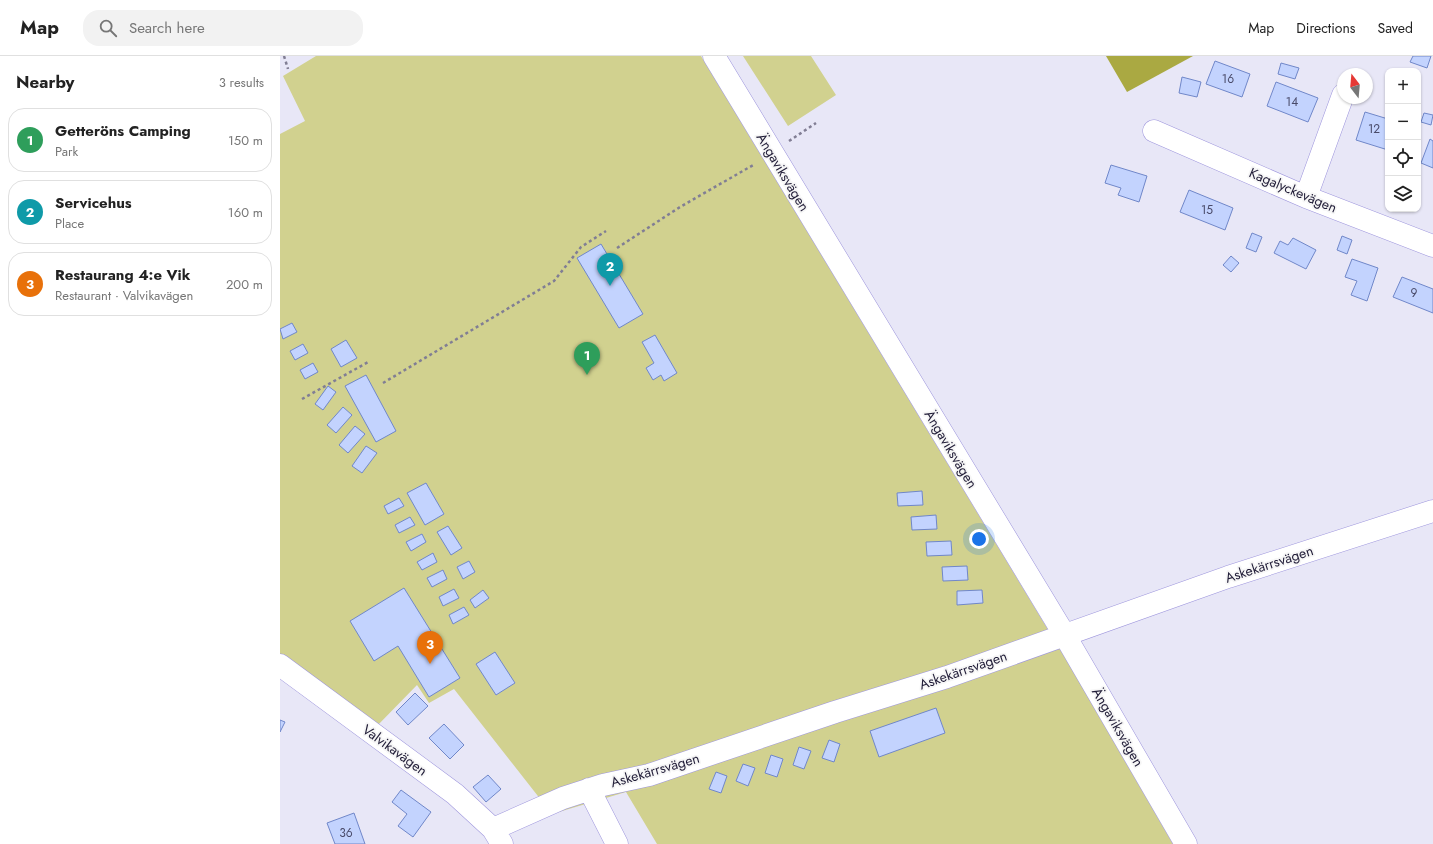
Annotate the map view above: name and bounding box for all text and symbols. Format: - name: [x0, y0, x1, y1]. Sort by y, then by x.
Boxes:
- search box: [83, 10, 363, 46]
- text: Map: [20, 14, 59, 41]
- icon: search: [97, 17, 119, 39]
- text: Search here: [129, 17, 205, 39]
- text: Map: [1248, 18, 1274, 38]
- text: Directions: [1296, 18, 1356, 38]
- text: Saved: [1378, 18, 1413, 38]
- north arrow: [1337, 68, 1373, 104]
- map controls: [1385, 68, 1421, 212]
- button: +: [1385, 68, 1421, 104]
- text: Nearby: [16, 70, 74, 94]
- house number: 16: [1222, 70, 1234, 88]
- text: 3 results: [219, 73, 264, 92]
- house number: 14: [1286, 93, 1298, 111]
- button: −: [1385, 104, 1421, 140]
- text: Getteröns Camping: [55, 120, 191, 142]
- house number: 12: [1368, 120, 1380, 138]
- street label: Ängaviksvägen: [752, 129, 814, 215]
- text: 1: [27, 131, 33, 150]
- text: 150 m: [228, 131, 263, 150]
- button: locate: [1385, 140, 1421, 176]
- text: Park: [55, 142, 78, 161]
- street label: Kagalyckevägen: [1246, 162, 1340, 218]
- button: layers: [1385, 176, 1421, 212]
- text: Servicehus: [55, 192, 132, 214]
- house number: 15: [1201, 201, 1213, 219]
- text: 2: [26, 203, 34, 222]
- text: 160 m: [228, 203, 263, 222]
- text: Place: [55, 214, 84, 233]
- pin: 2: [597, 253, 623, 286]
- text: Restaurang 4:e Vik: [55, 264, 190, 286]
- text: 3: [26, 275, 34, 294]
- text: 200 m: [226, 275, 263, 294]
- house number: 9: [1411, 284, 1418, 302]
- text: Restaurant · Valvikavägen: [55, 286, 193, 305]
- pin: 1: [574, 342, 600, 375]
- street label: Ängaviksvägen: [920, 406, 982, 492]
- your location: [969, 529, 989, 549]
- street label: Askekärrsvägen: [1222, 540, 1316, 588]
- pin: 3: [417, 631, 443, 664]
- street label: Askekärrsvägen: [916, 646, 1010, 694]
- street label: Ängaviksvägen: [1087, 684, 1149, 770]
- street label: Valvikavägen: [358, 720, 432, 780]
- street label: Askekärrsvägen: [608, 748, 702, 792]
- house number: 36: [339, 824, 353, 842]

